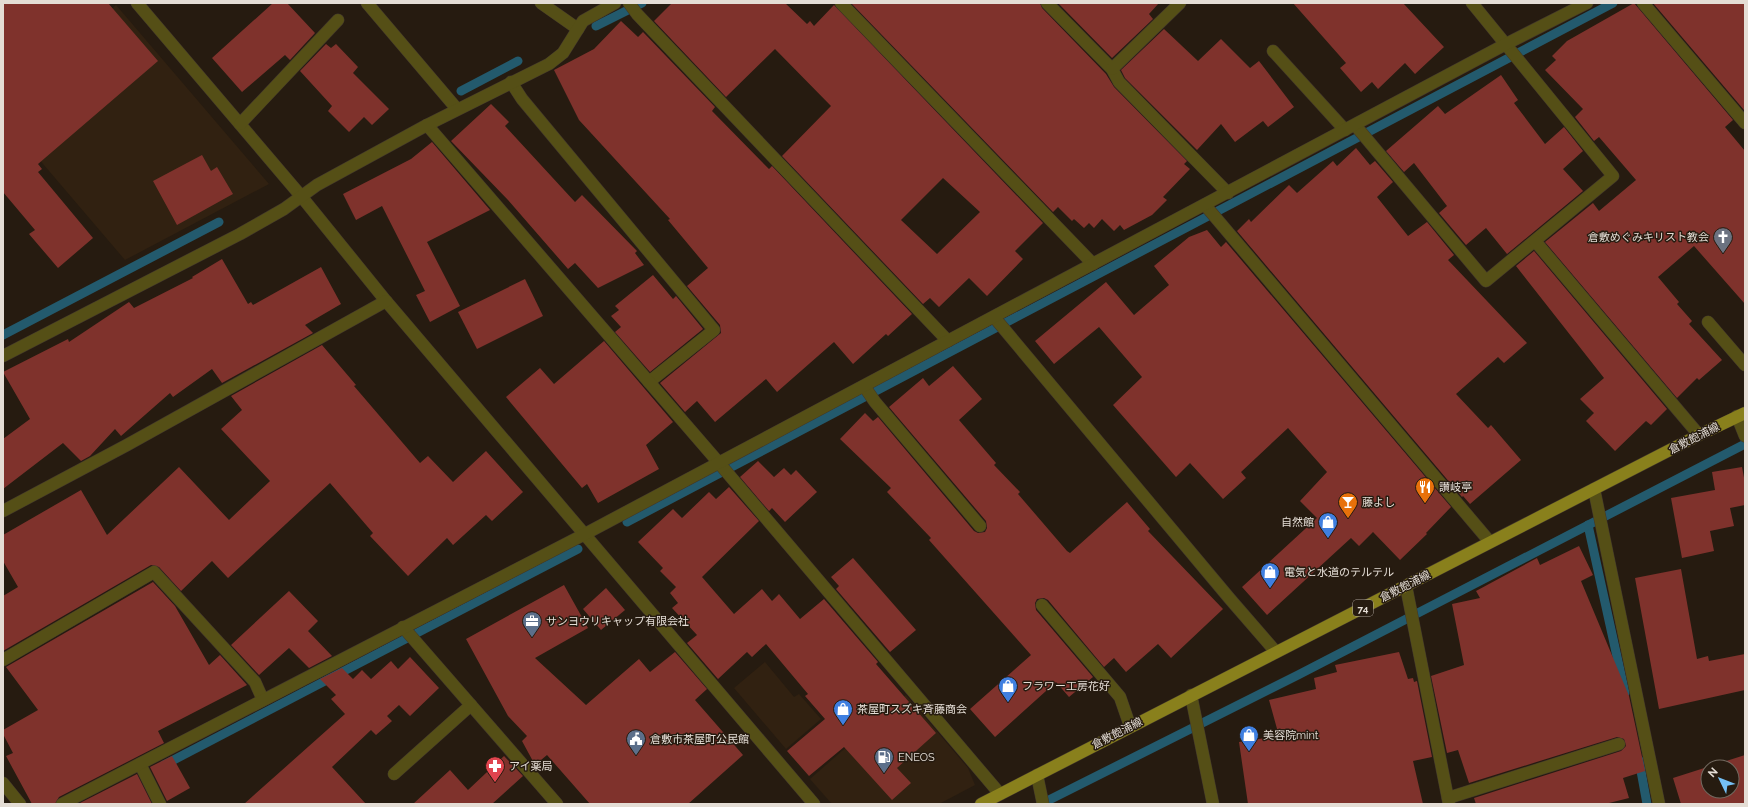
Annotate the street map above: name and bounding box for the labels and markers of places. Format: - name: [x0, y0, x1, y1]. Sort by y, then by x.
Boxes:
- church icon: 倉敷めぐみキリスト教会: [1712, 226, 1734, 254]
- place label: 倉敷めぐみキリスト教会: [1588, 231, 1709, 244]
- restaurant icon: 讃岐亭: [1414, 476, 1436, 504]
- place label: 讃岐亭: [1439, 481, 1472, 494]
- bar icon: 藤よし: [1337, 491, 1359, 519]
- place label: 藤よし: [1362, 496, 1395, 509]
- shop icon: 自然館: [1317, 511, 1339, 539]
- place label: 自然館: [1281, 516, 1314, 529]
- shop icon: 電気と水道のテルテル: [1259, 561, 1281, 589]
- place label: 電気と水道のテルテル: [1284, 566, 1394, 579]
- office icon: サンヨウリキャップ有限会社: [521, 610, 543, 638]
- place label: サンヨウリキャップ有限会社: [546, 615, 689, 628]
- shop icon: フラワー工房花好: [997, 675, 1019, 703]
- place label: フラワー工房花好: [1022, 680, 1110, 693]
- shop icon: 茶屋町スズキ斉藤商会: [832, 698, 854, 726]
- place label: 茶屋町スズキ斉藤商会: [857, 703, 967, 716]
- shop icon: 美容院mint: [1238, 724, 1260, 752]
- public building icon: 倉敷市茶屋町公民館: [625, 728, 647, 756]
- place label: 美容院mint: [1263, 729, 1319, 742]
- place label: 倉敷市茶屋町公民館: [650, 733, 749, 746]
- fuel station icon: ENEOS: [873, 746, 895, 774]
- place label: ENEOS: [898, 751, 935, 764]
- pharmacy icon: アイ薬局: [484, 755, 506, 783]
- place label: アイ薬局: [509, 760, 552, 773]

